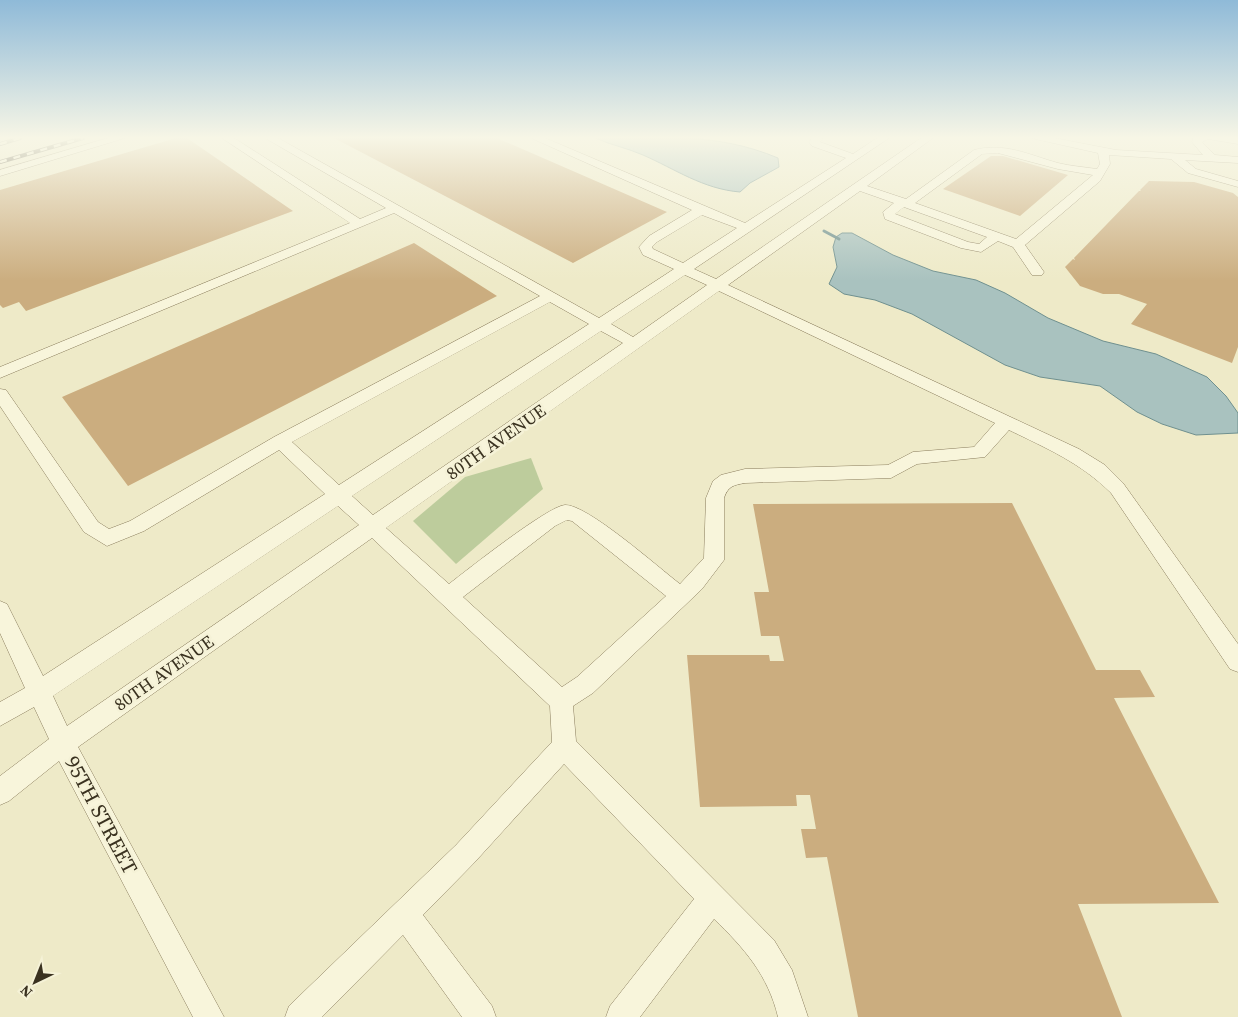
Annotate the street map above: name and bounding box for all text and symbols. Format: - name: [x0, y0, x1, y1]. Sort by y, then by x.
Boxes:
- street label: 80TH AVENUE: [441, 398, 551, 485]
- street label: 80TH AVENUE: [109, 629, 219, 716]
- street label: 95TH STREET: [58, 751, 145, 879]
- north arrow: [10, 957, 60, 1007]
- text: N: [16, 981, 37, 1002]

